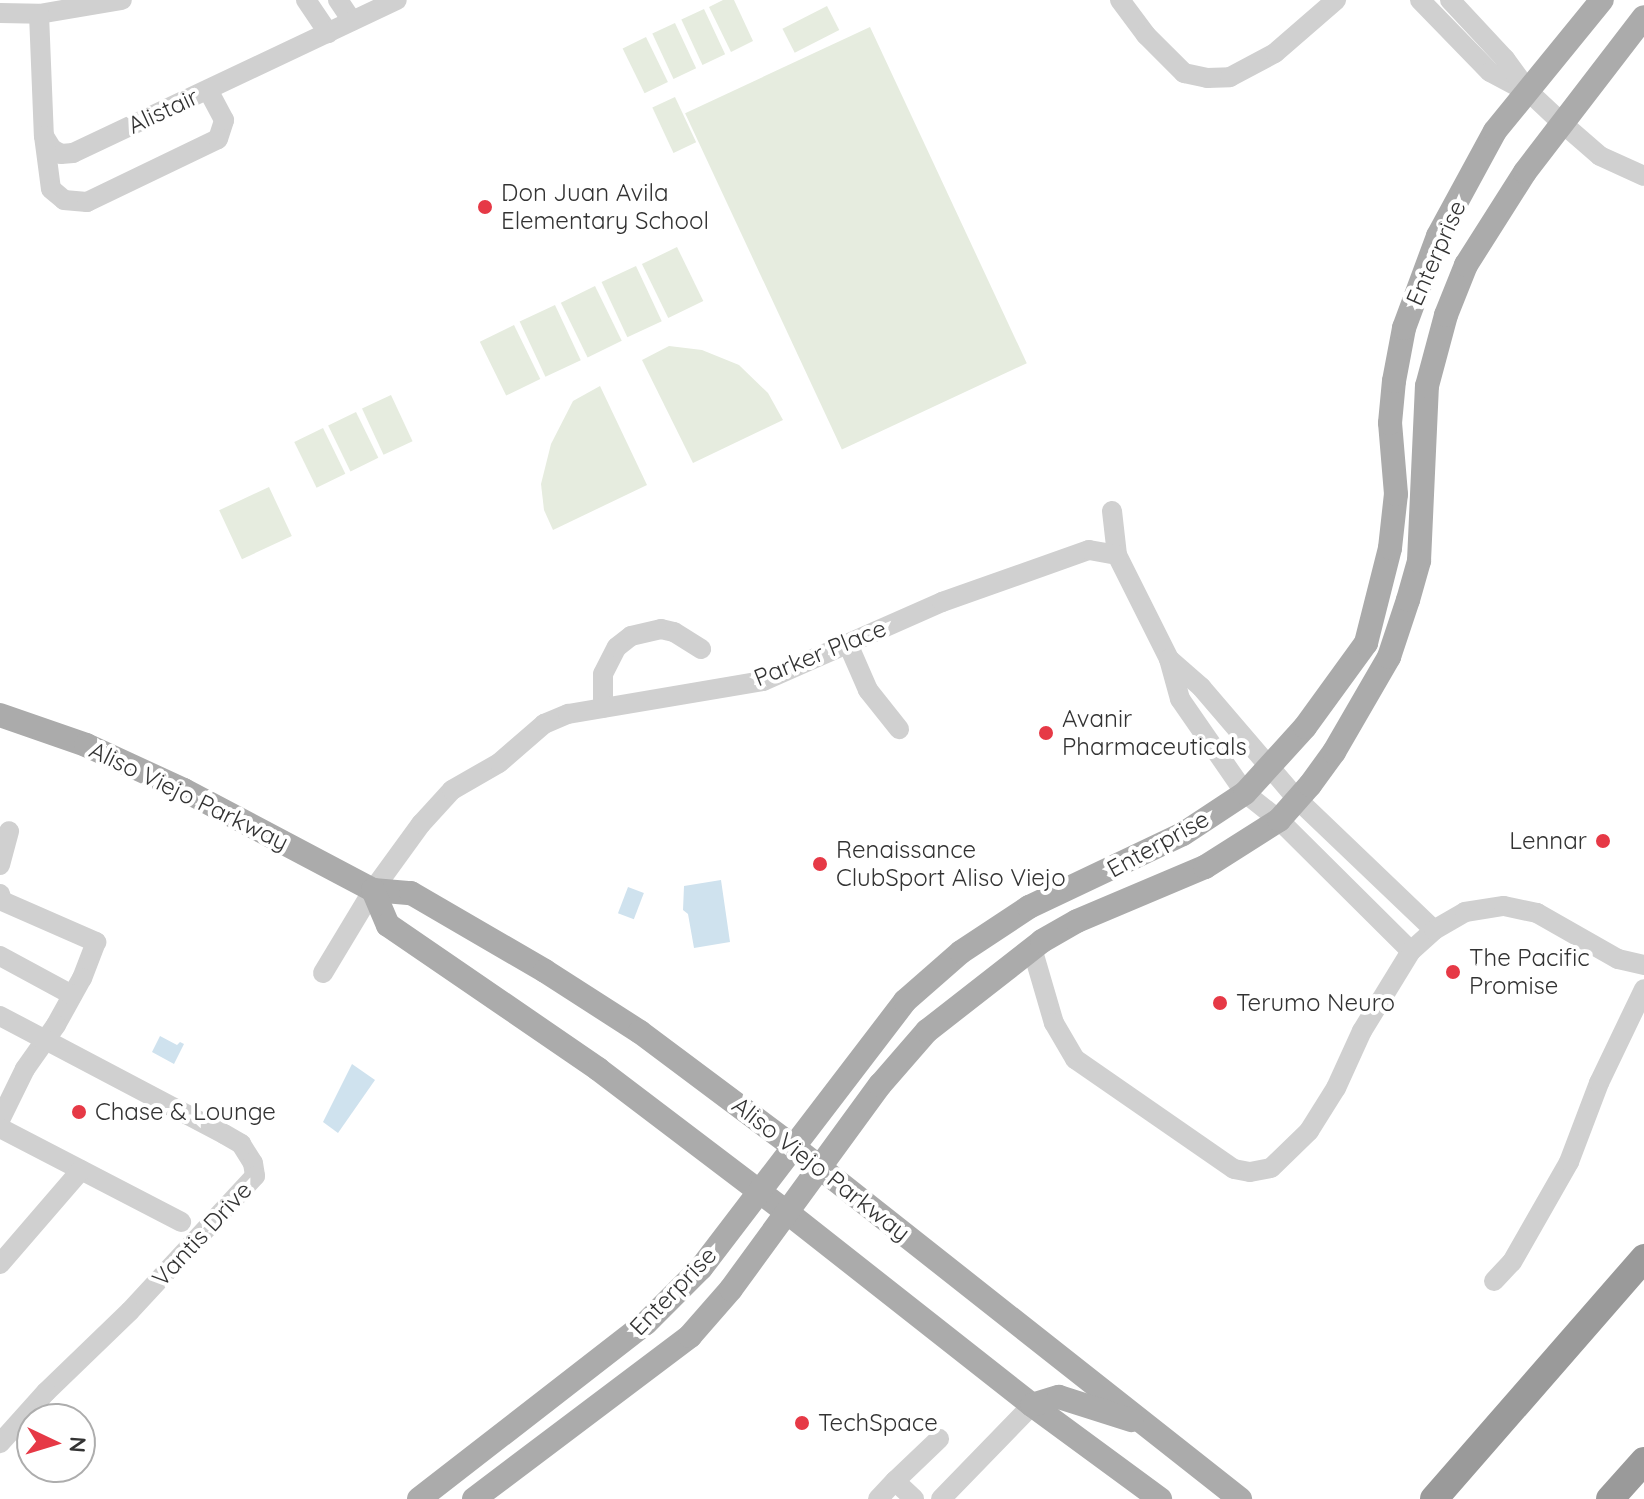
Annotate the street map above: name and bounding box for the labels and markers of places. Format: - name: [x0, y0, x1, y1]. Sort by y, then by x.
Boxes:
- place label: Don Juan Avila Elementary School: [501, 179, 709, 235]
- marker: Don Juan Avila Elementary School: [476, 198, 494, 216]
- place label: Avanir Pharmaceuticals: [1062, 705, 1247, 761]
- marker: Avanir Pharmaceuticals: [1037, 724, 1055, 742]
- place label: Lennar: [1509, 827, 1587, 855]
- marker: Lennar: [1594, 832, 1612, 850]
- place label: Renaissance ClubSport Aliso Viejo: [836, 836, 1066, 892]
- marker: Renaissance ClubSport Aliso Viejo: [811, 855, 829, 873]
- place label: The Pacific Promise: [1469, 944, 1590, 1000]
- marker: The Pacific Promise: [1444, 963, 1462, 981]
- place label: Terumo Neuro: [1236, 989, 1395, 1017]
- marker: Terumo Neuro: [1211, 994, 1229, 1012]
- place label: Chase & Lounge: [95, 1098, 276, 1126]
- marker: Chase & Lounge: [70, 1103, 88, 1121]
- place label: TechSpace: [818, 1409, 938, 1437]
- marker: TechSpace: [793, 1414, 811, 1432]

